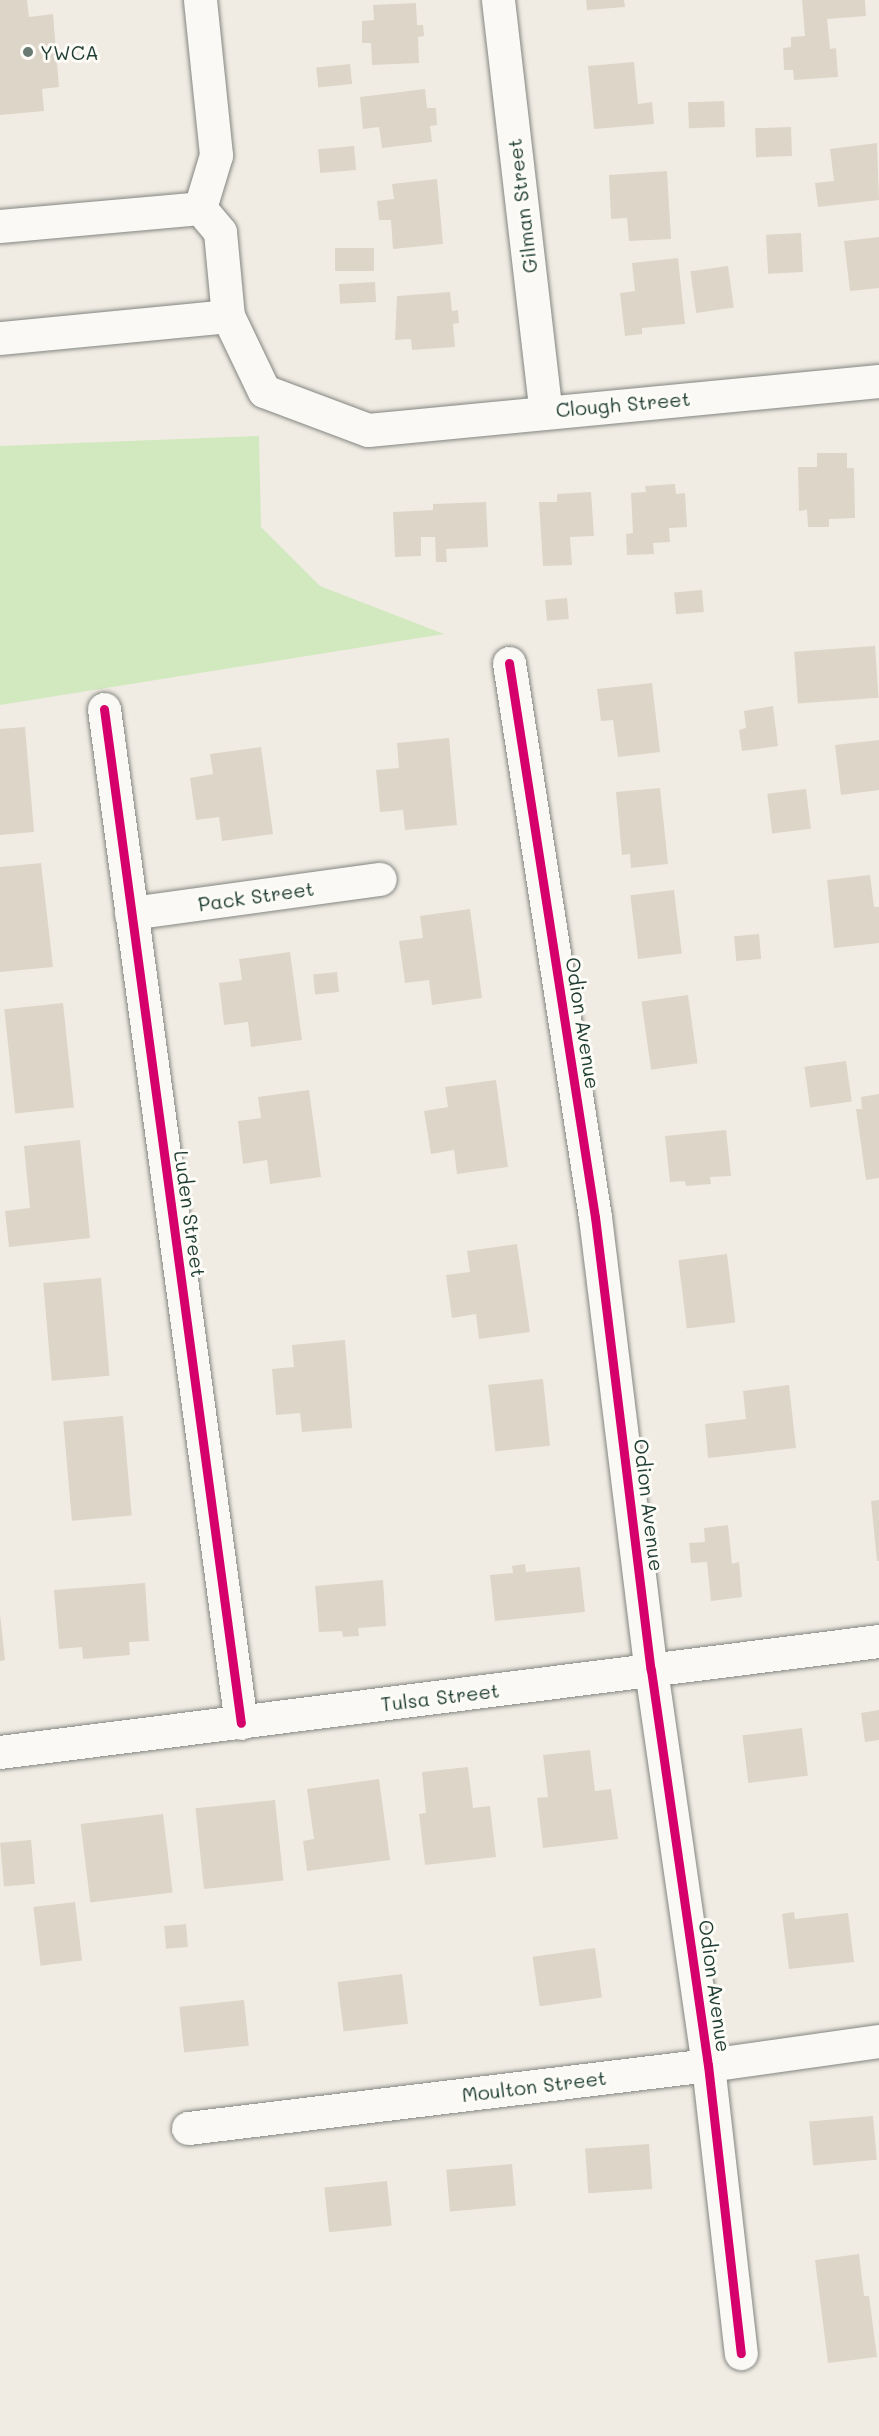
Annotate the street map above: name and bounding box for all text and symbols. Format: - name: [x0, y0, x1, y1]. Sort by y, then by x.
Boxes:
- place label: YWCA: [40, 40, 99, 64]
- marker: YWCA: [21, 45, 35, 59]
- street label: Gilman Street: [502, 137, 542, 275]
- street label: Clough Street: [555, 386, 691, 422]
- street label: Pack Street: [196, 876, 316, 916]
- street label: Odion Avenue: [561, 955, 605, 1091]
- street label: Luden Street: [169, 1149, 211, 1279]
- street label: Odion Avenue: [629, 1437, 669, 1573]
- street label: Tulsa Street: [379, 1678, 501, 1716]
- street label: Odion Avenue: [694, 1918, 736, 2054]
- street label: Moulton Street: [460, 2065, 608, 2107]

